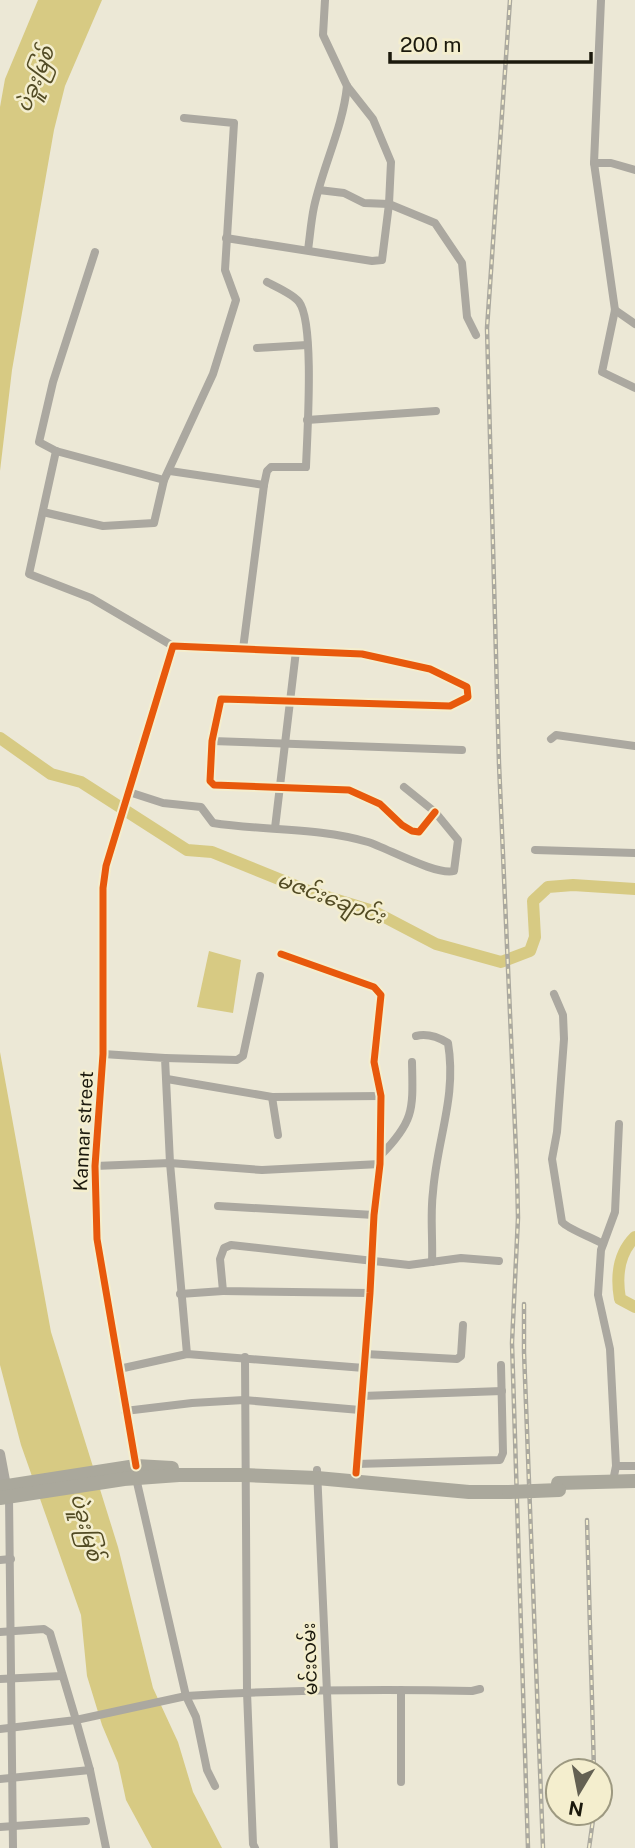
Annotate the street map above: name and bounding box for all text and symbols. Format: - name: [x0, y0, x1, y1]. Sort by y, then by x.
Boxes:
- scale bar: [390, 21, 591, 65]
- text: 200 m: [400, 32, 461, 57]
- water label: ပဲခူးမြစ်: [9, 40, 65, 117]
- water label: မဇင်းချောင်း: [272, 865, 390, 934]
- street label: Kannar street: [69, 1070, 97, 1192]
- water label: ပဲခူးမြစ်: [61, 1490, 110, 1566]
- street label: မင်းလမ်း: [294, 1622, 321, 1696]
- north arrow: [544, 1757, 614, 1827]
- text: N: [567, 1797, 585, 1821]

